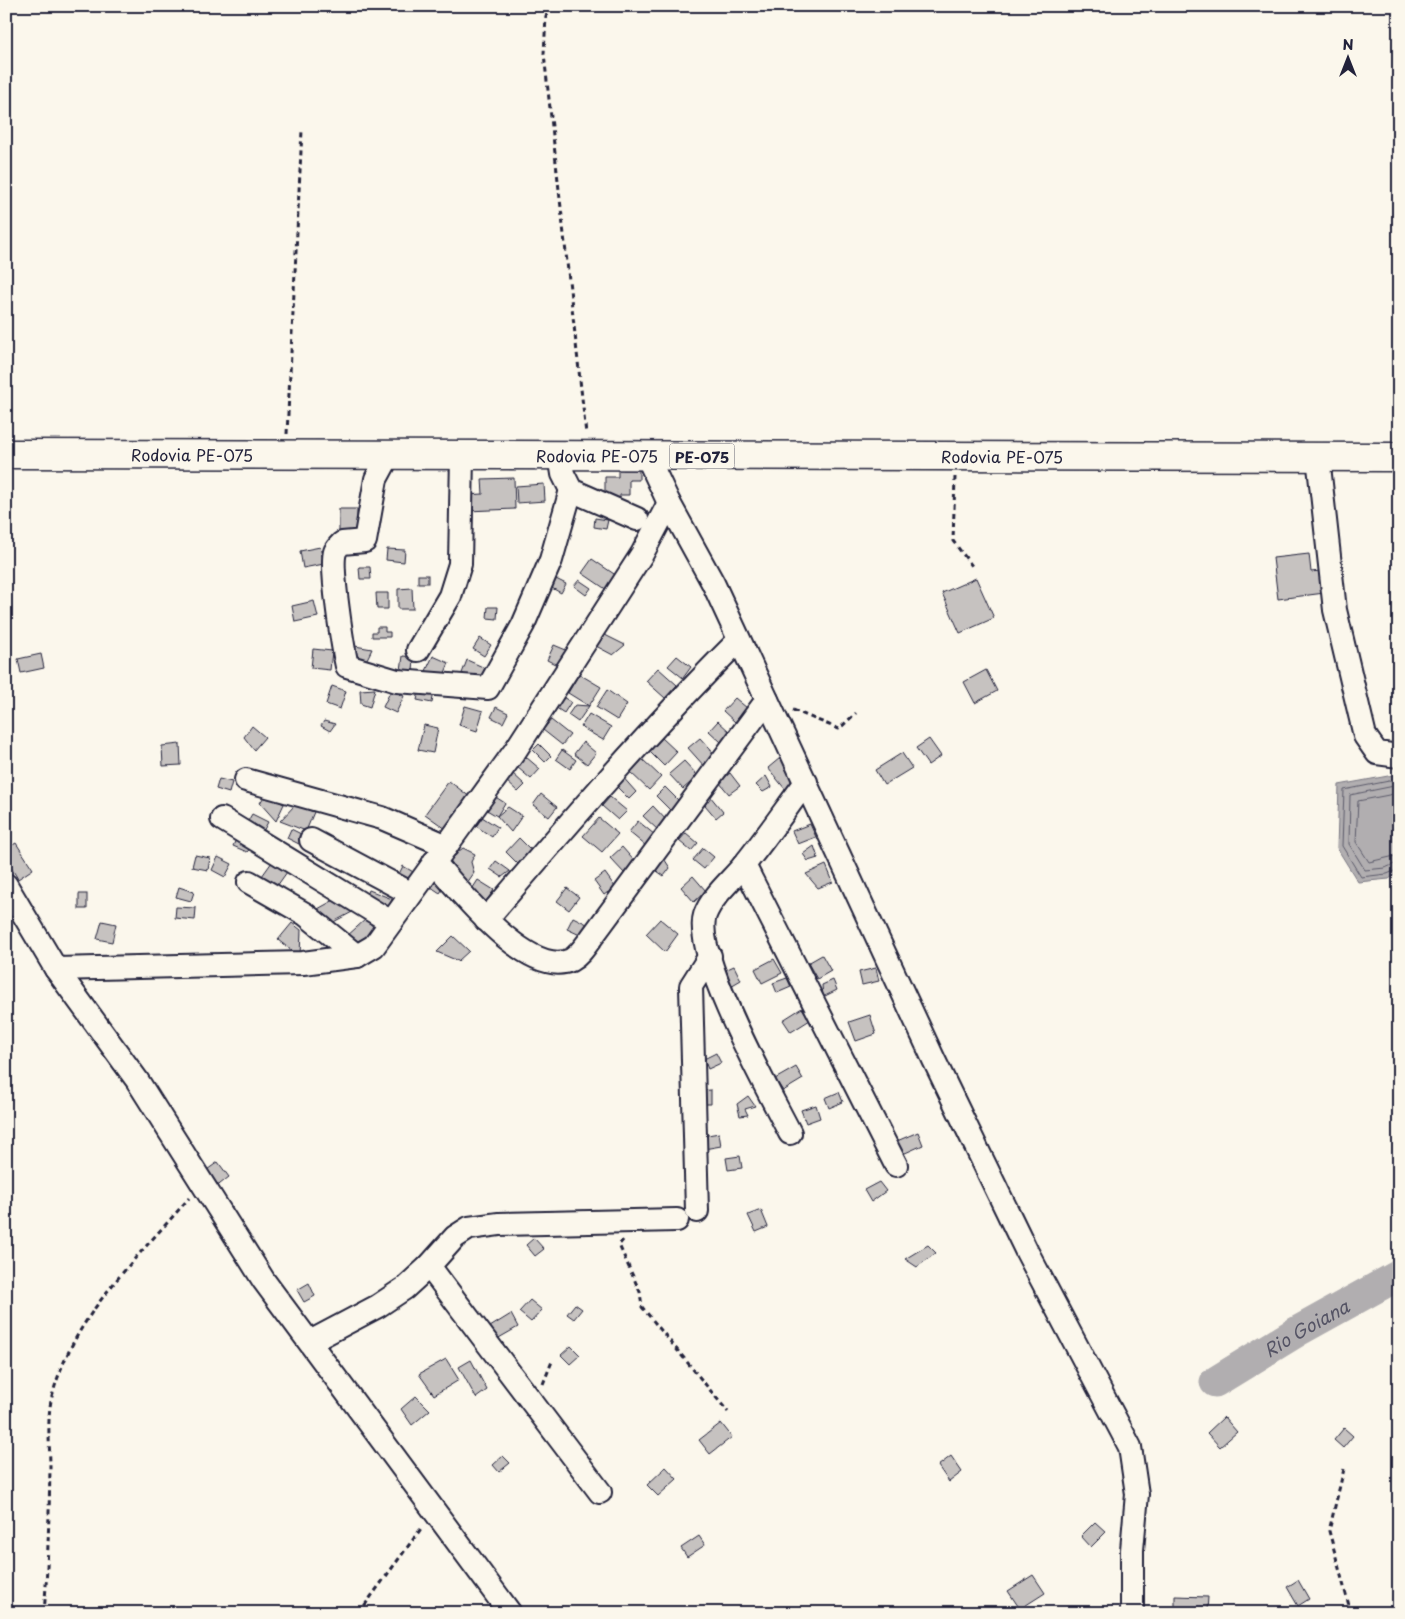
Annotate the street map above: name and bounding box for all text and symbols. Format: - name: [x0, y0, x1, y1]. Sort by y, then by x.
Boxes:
- north arrow: [1322, 32, 1372, 82]
- text: N: [1342, 34, 1354, 55]
- street label: Rodovia PE-075: [131, 442, 253, 467]
- street label: Rodovia PE-075: [536, 443, 658, 467]
- road number: PE-075: [670, 444, 734, 468]
- street label: Rodovia PE-075: [941, 444, 1063, 468]
- water label: Rio Goiana: [1258, 1292, 1354, 1363]

